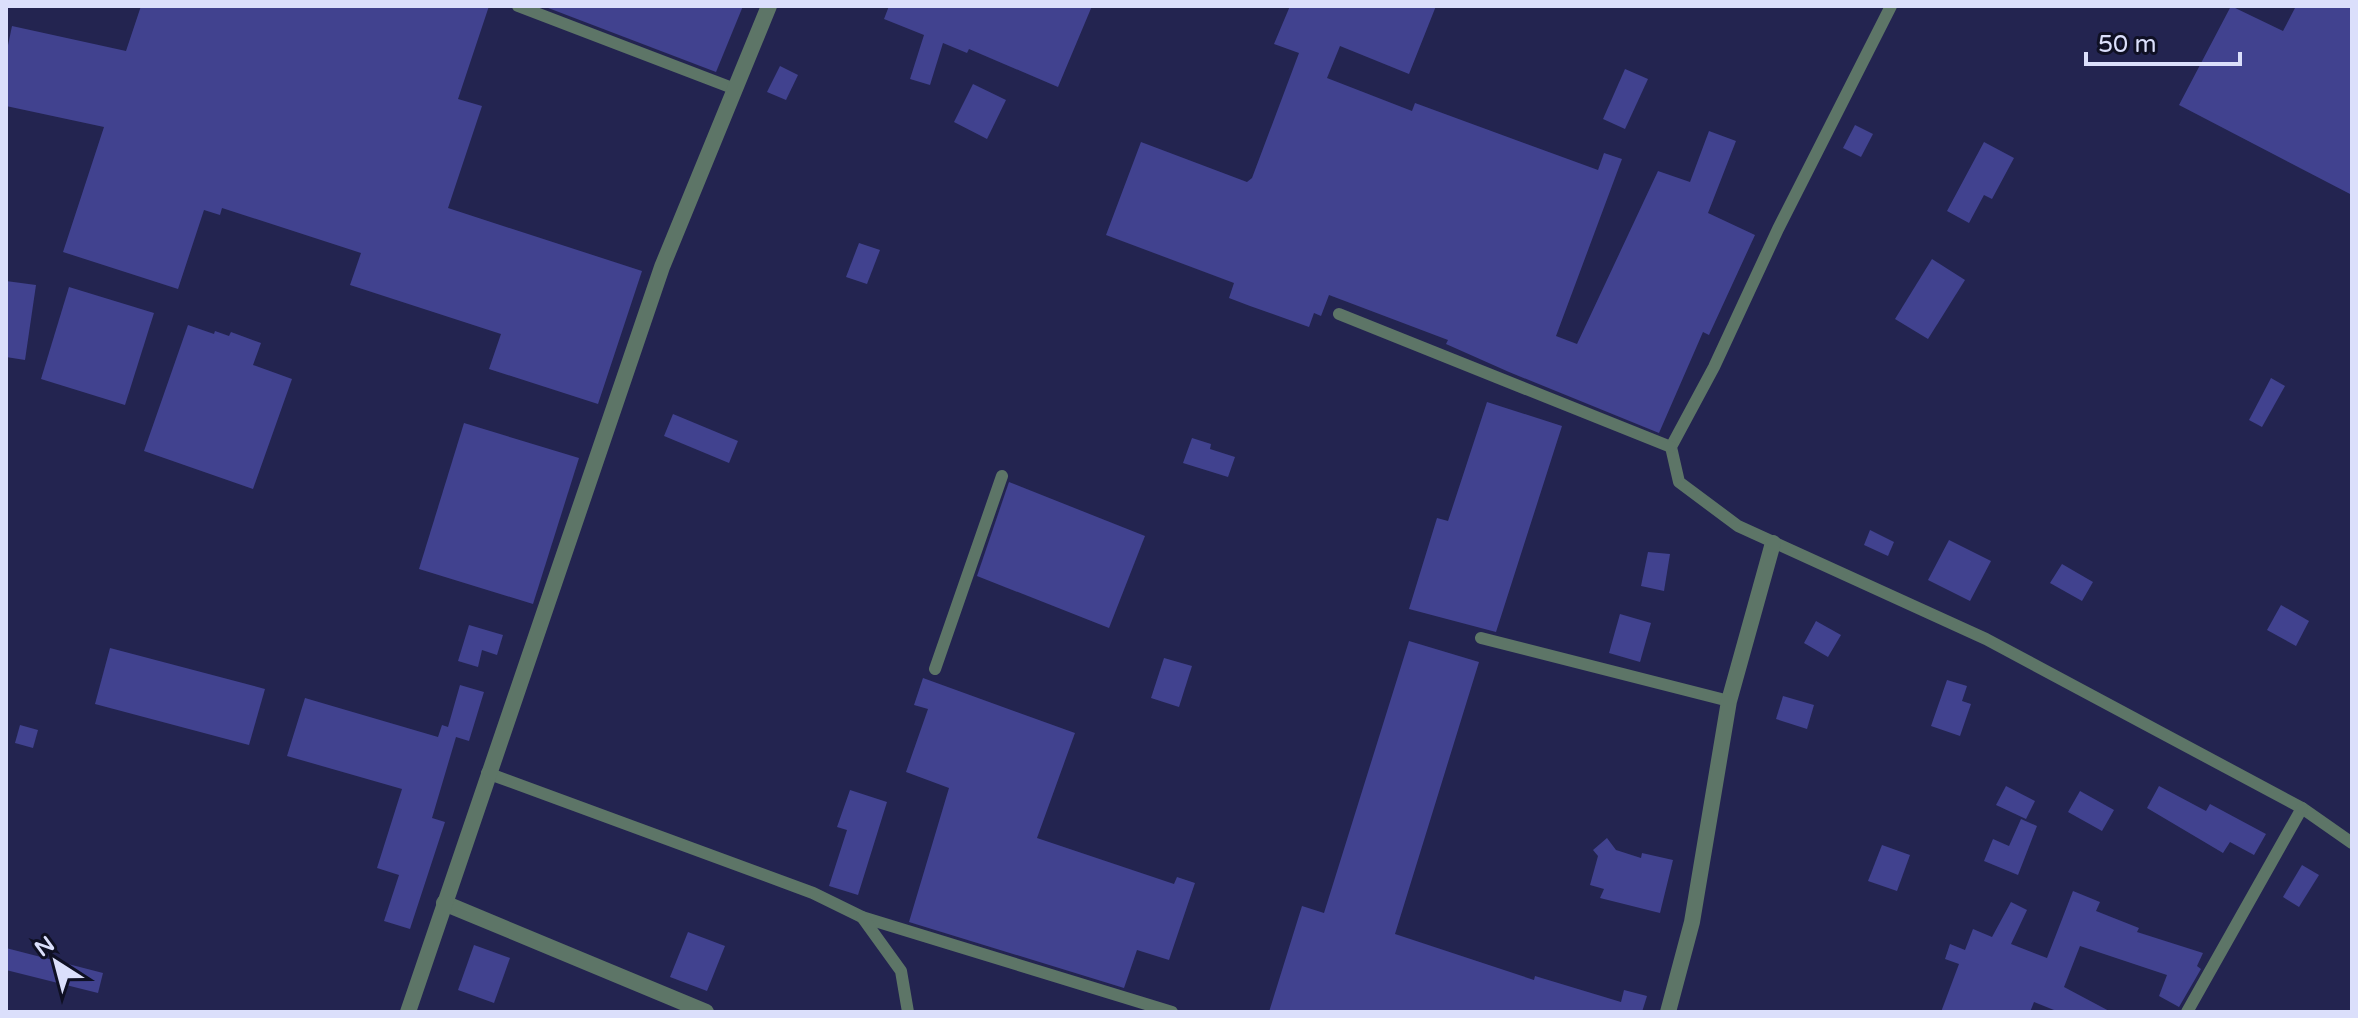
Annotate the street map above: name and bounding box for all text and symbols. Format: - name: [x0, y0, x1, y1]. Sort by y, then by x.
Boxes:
- scale bar: [2086, 16, 2240, 66]
- text: 50 m: [2098, 30, 2156, 59]
- north arrow: [16, 922, 96, 1002]
- text: N: [30, 931, 60, 962]

